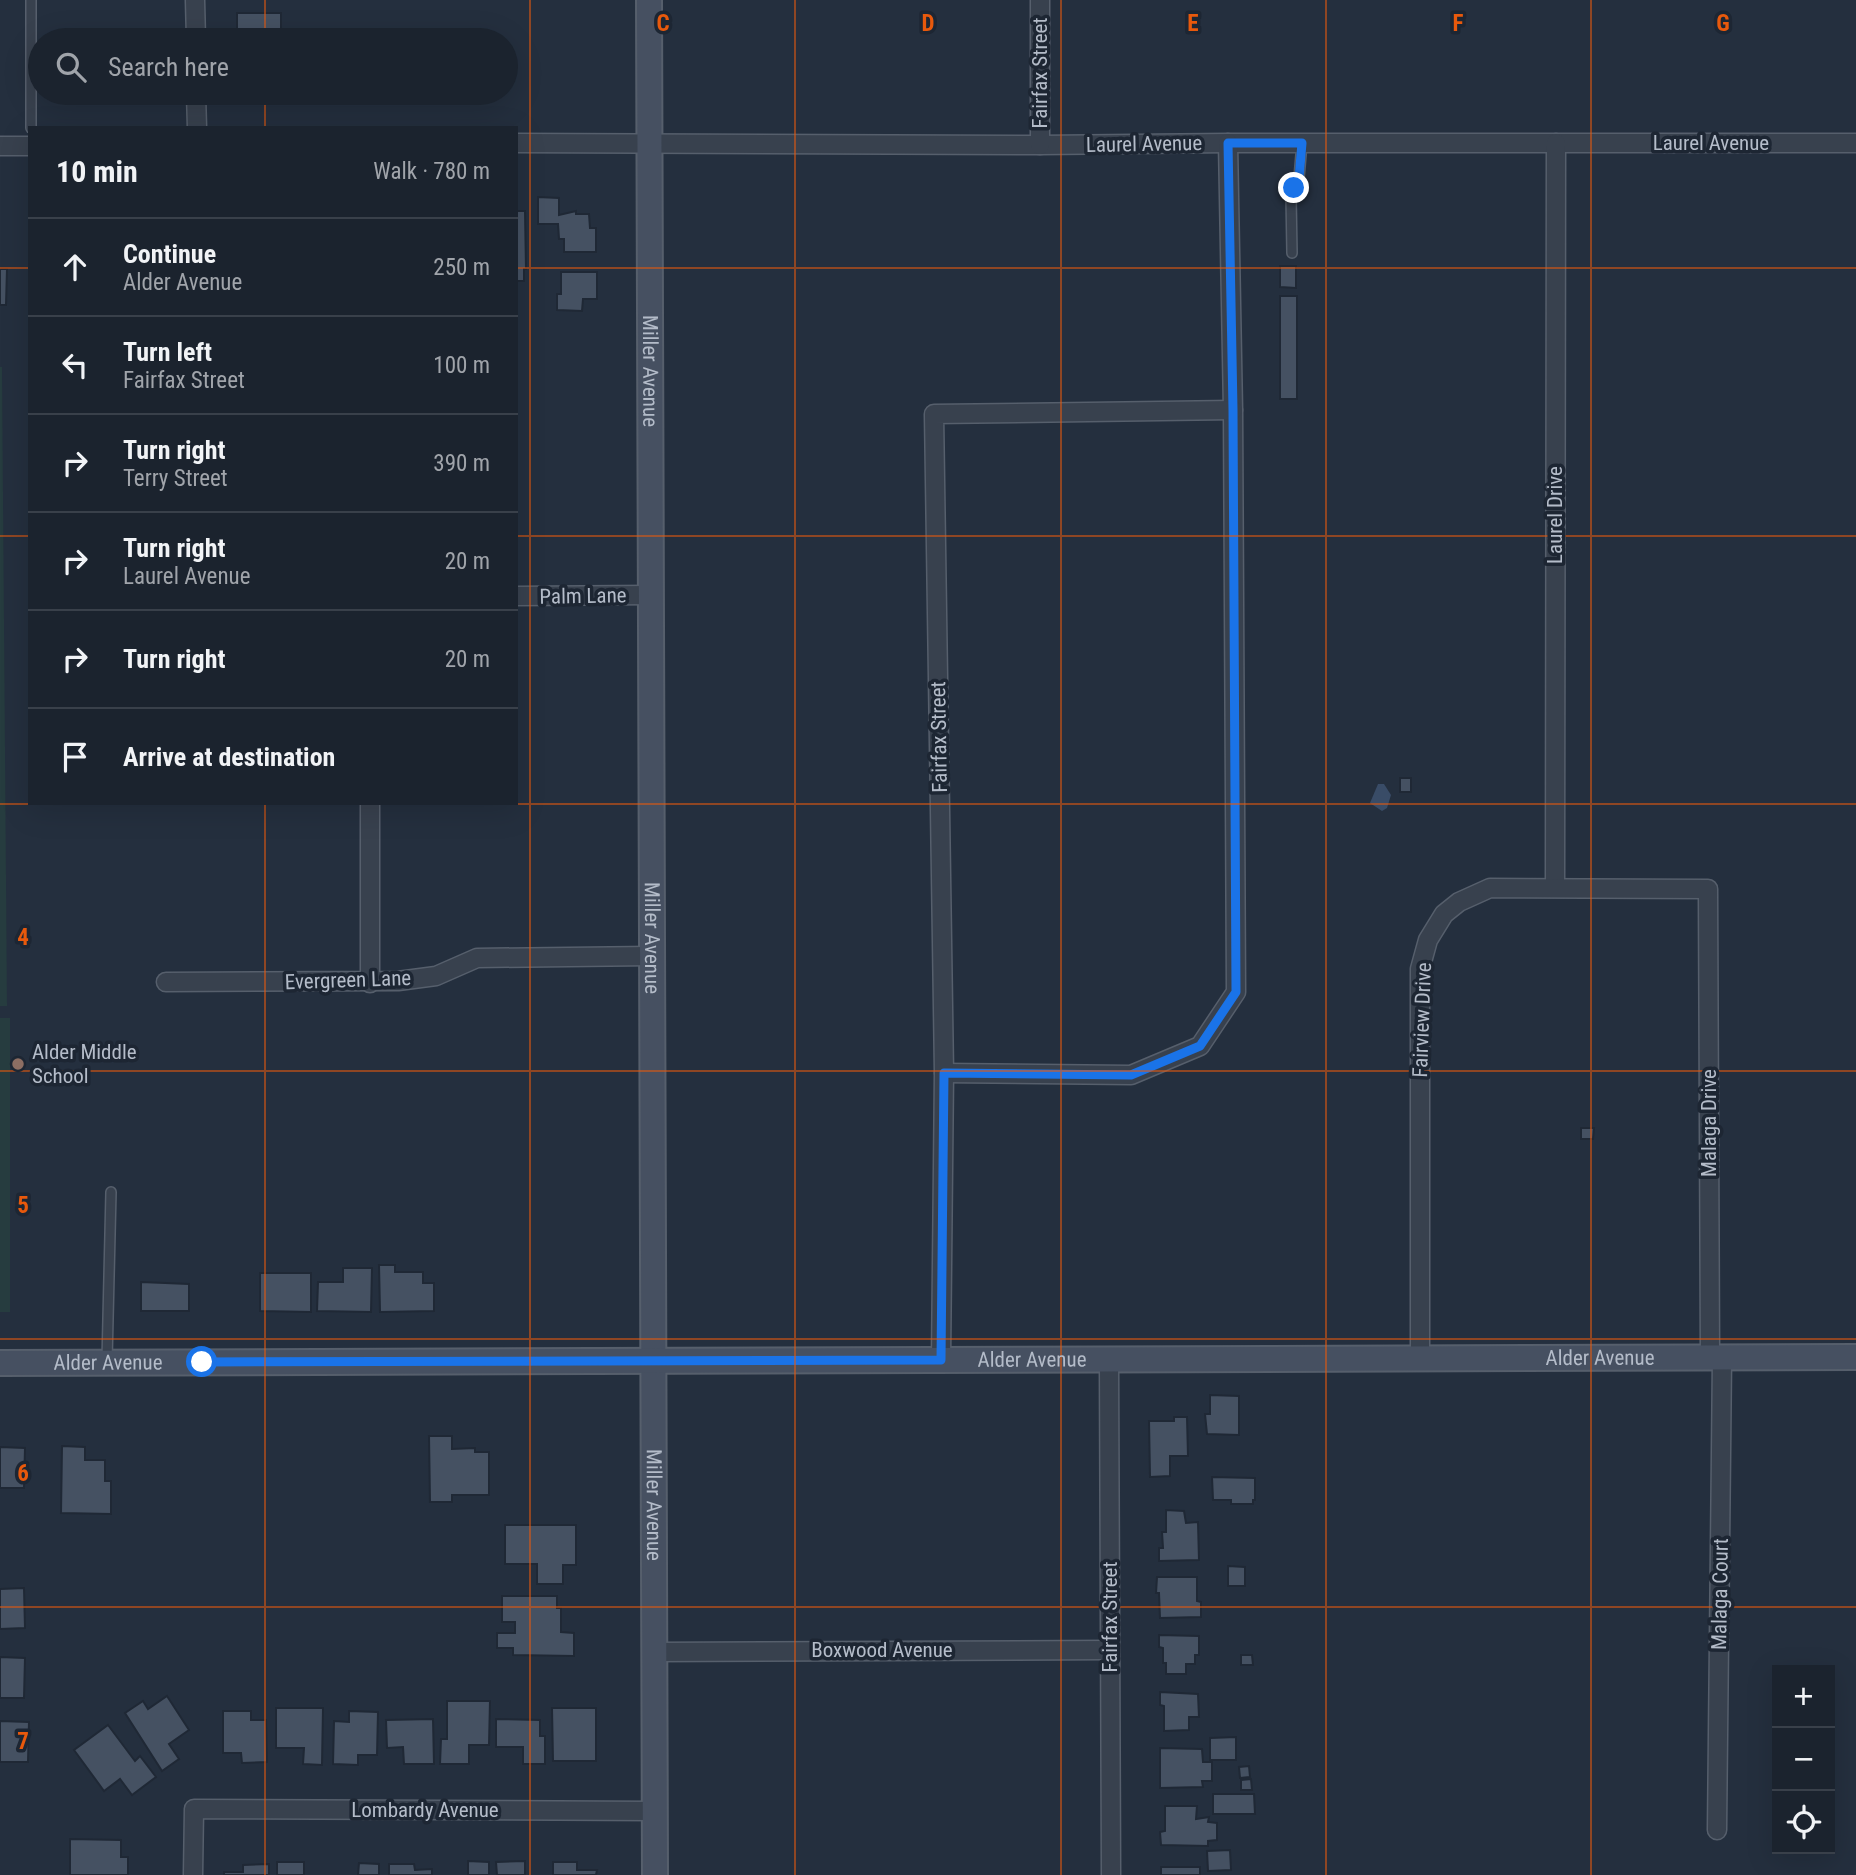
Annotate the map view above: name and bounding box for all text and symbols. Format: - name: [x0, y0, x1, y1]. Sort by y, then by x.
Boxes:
- text: C: [656, 10, 670, 37]
- text: D: [922, 10, 935, 37]
- text: E: [1187, 10, 1199, 37]
- text: F: [1453, 10, 1464, 37]
- text: G: [1716, 10, 1730, 37]
- street label: Fairfax Street: [1028, 17, 1052, 129]
- search box: [28, 28, 518, 105]
- icon: search: [52, 48, 90, 86]
- text: Search here: [108, 52, 229, 82]
- street label: Laurel Avenue: [1086, 131, 1203, 157]
- street label: Laurel Avenue: [1653, 131, 1769, 155]
- text: 10 min: [56, 154, 138, 189]
- text: Walk · 780 m: [373, 158, 490, 185]
- route end: [1278, 172, 1309, 203]
- text: Continue: [123, 239, 216, 269]
- icon: ahead: [56, 248, 94, 286]
- text: 250 m: [433, 254, 490, 281]
- text: Alder Avenue: [123, 269, 242, 296]
- street label: Miller Avenue: [638, 315, 662, 427]
- text: Turn left: [123, 337, 212, 367]
- icon: left: [56, 346, 94, 384]
- text: 100 m: [433, 352, 490, 379]
- text: Fairfax Street: [123, 367, 245, 394]
- text: Turn right: [123, 435, 225, 465]
- icon: right: [56, 444, 94, 482]
- text: 390 m: [433, 450, 490, 477]
- text: Terry Street: [123, 465, 228, 492]
- street label: Laurel Drive: [1543, 466, 1567, 564]
- text: Turn right: [123, 533, 225, 563]
- icon: right: [56, 542, 94, 580]
- text: 20 m: [445, 548, 490, 575]
- text: Laurel Avenue: [123, 563, 250, 590]
- street label: Palm Lane: [539, 583, 627, 609]
- icon: right: [56, 640, 94, 678]
- text: Turn right: [123, 644, 225, 674]
- text: 20 m: [445, 646, 490, 673]
- street label: Fairfax Street: [926, 681, 952, 793]
- icon: arrive: [56, 738, 94, 776]
- text: Arrive at destination: [123, 742, 335, 772]
- street label: Miller Avenue: [640, 882, 664, 994]
- text: 4: [17, 924, 29, 951]
- street label: Fairview Drive: [1408, 962, 1436, 1078]
- street label: Evergreen Lane: [284, 966, 412, 994]
- place label: Alder Middle School: [32, 1040, 137, 1088]
- marker: Alder Middle School: [10, 1056, 26, 1072]
- street label: Malaga Drive: [1697, 1069, 1721, 1177]
- text: 5: [17, 1192, 29, 1219]
- route start: [186, 1346, 217, 1377]
- street label: Alder Avenue: [1545, 1346, 1655, 1370]
- street label: Alder Avenue: [977, 1347, 1087, 1372]
- street label: Alder Avenue: [53, 1350, 163, 1375]
- street label: Miller Avenue: [642, 1449, 666, 1561]
- text: 6: [17, 1460, 29, 1487]
- street label: Malaga Court: [1707, 1538, 1733, 1650]
- street label: Fairfax Street: [1098, 1561, 1122, 1673]
- street label: Boxwood Avenue: [811, 1638, 953, 1662]
- map controls: [1772, 1665, 1835, 1854]
- button: +: [1772, 1665, 1835, 1728]
- text: 7: [17, 1728, 29, 1755]
- button: −: [1772, 1728, 1835, 1791]
- button: locate: [1772, 1791, 1835, 1854]
- street label: Lombardy Avenue: [351, 1798, 499, 1822]

